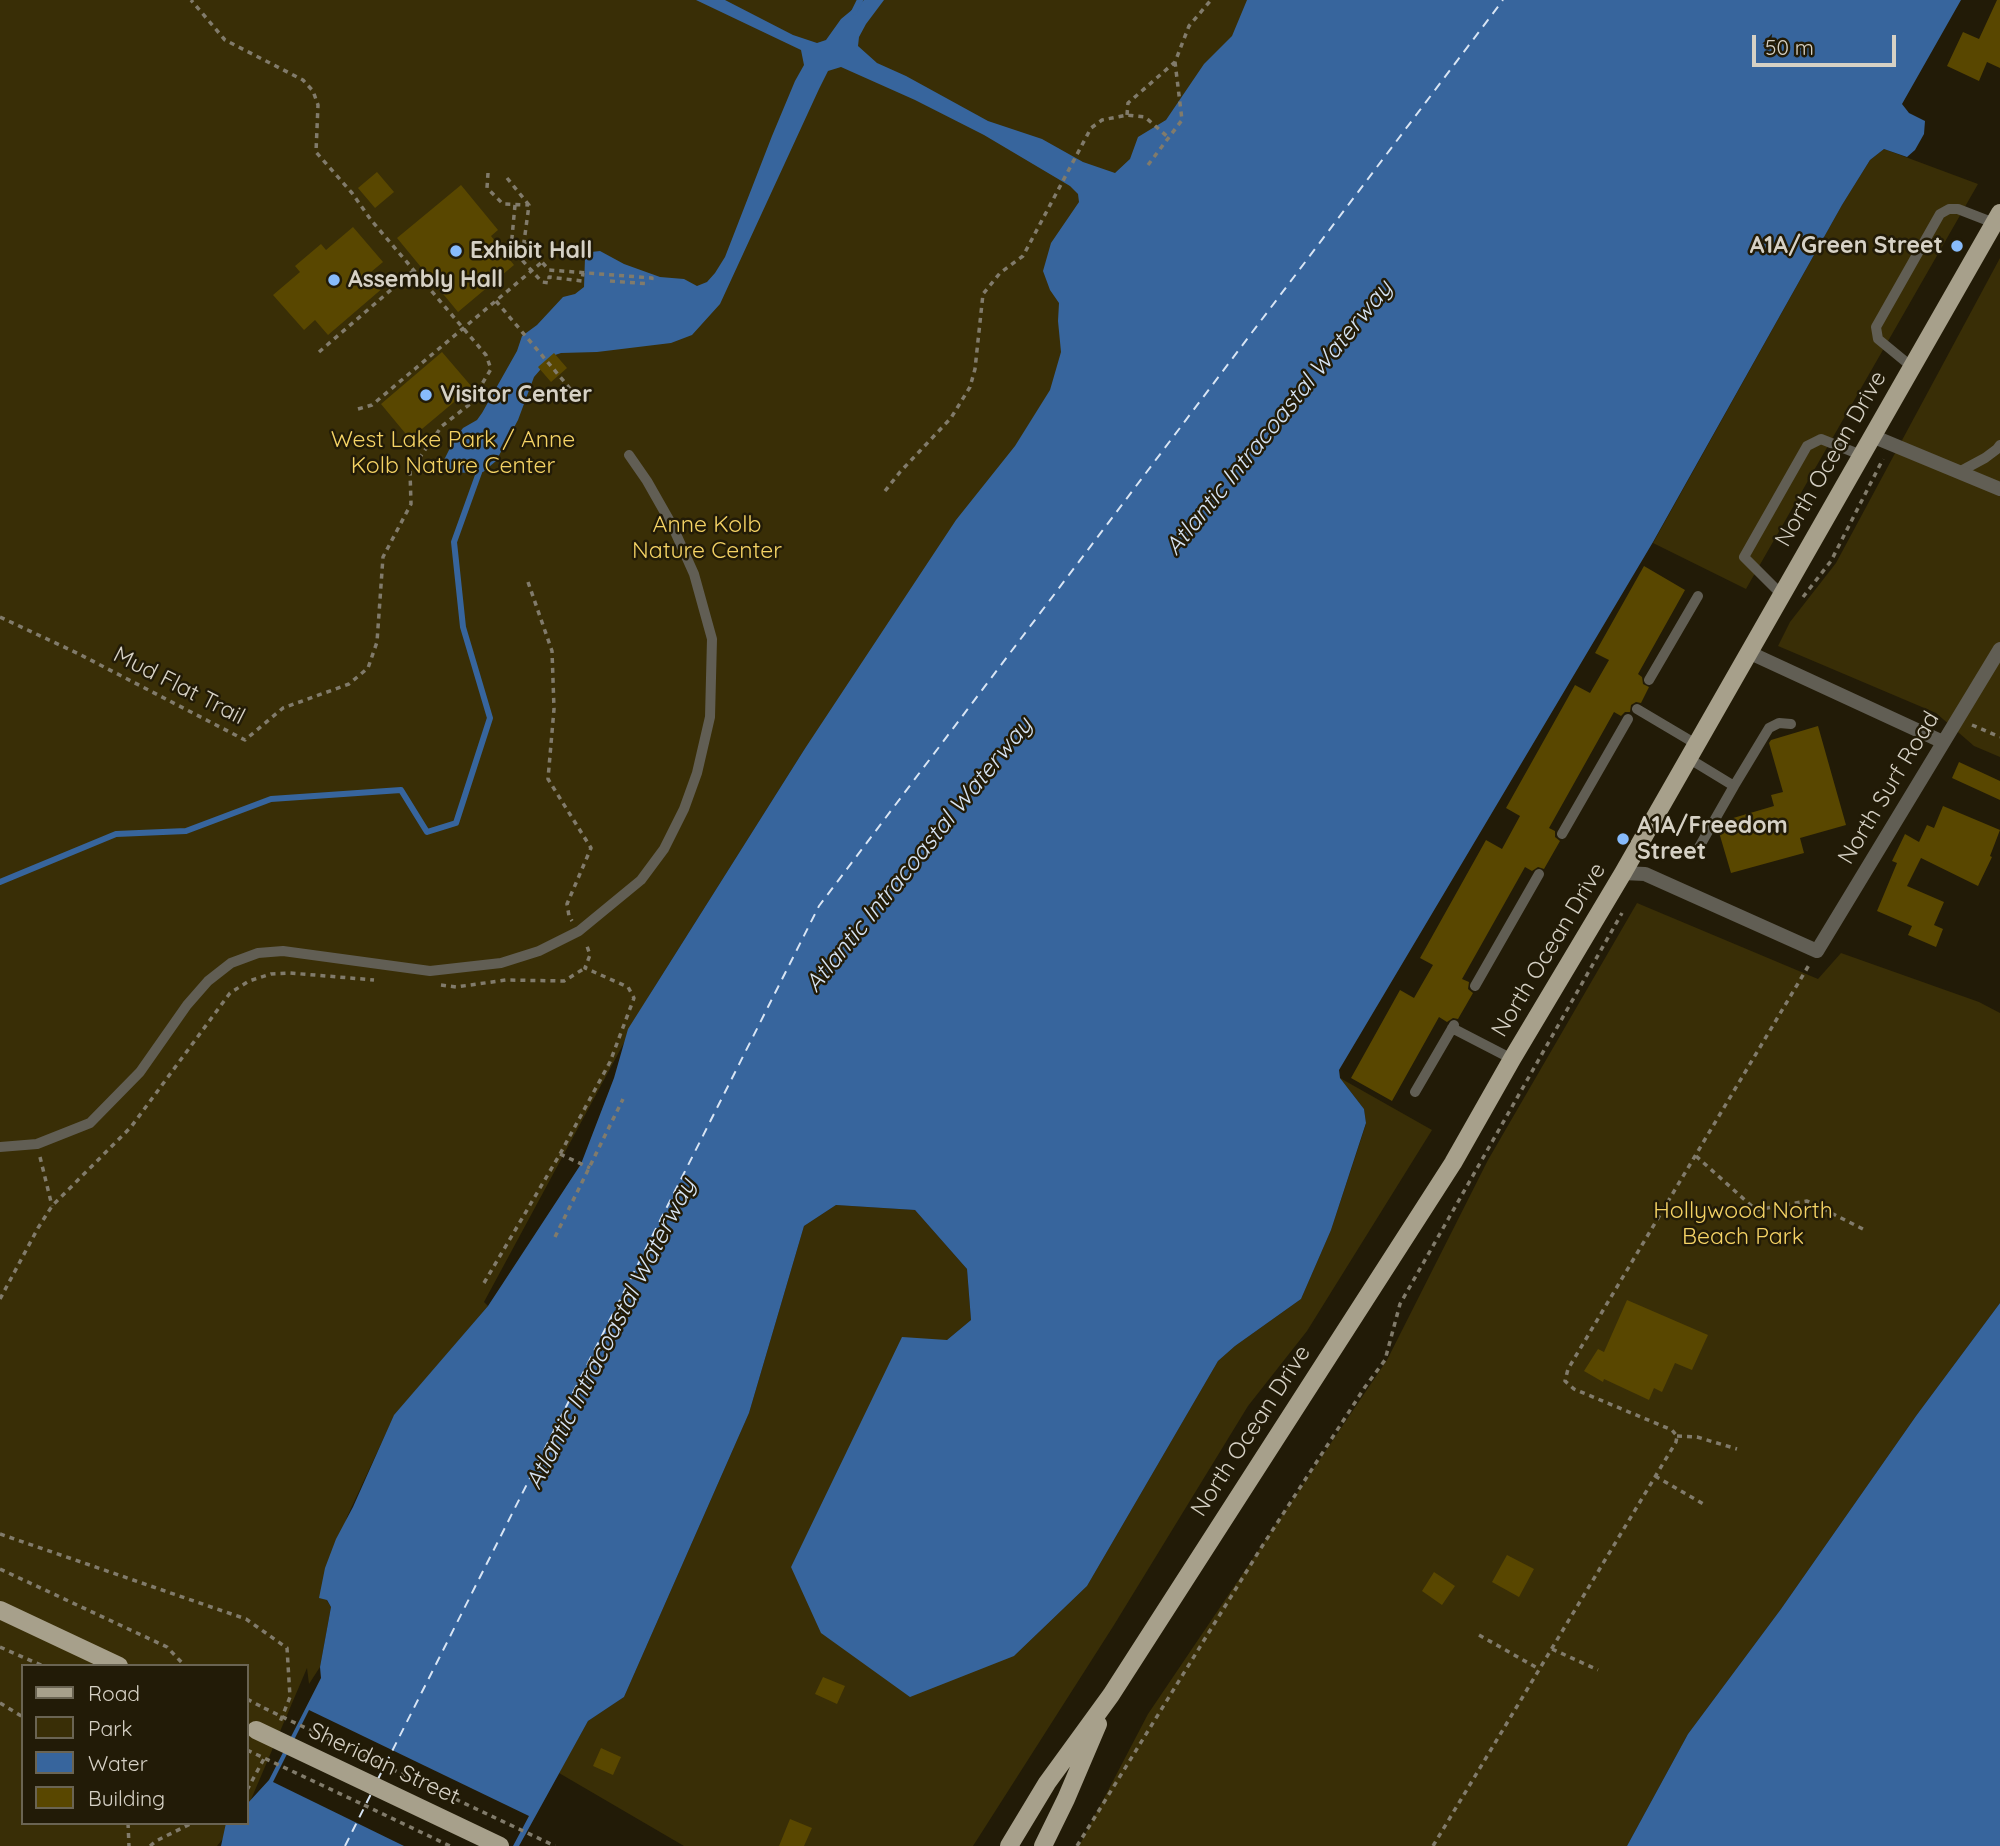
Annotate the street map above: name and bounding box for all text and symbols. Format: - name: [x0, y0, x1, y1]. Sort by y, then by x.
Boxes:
- scale bar: [1755, 21, 1898, 65]
- text: 50 m: [1765, 34, 1814, 60]
- place label: A1A/Green Street: [1750, 232, 1943, 260]
- place label: Exhibit Hall: [470, 237, 592, 265]
- marker: A1A/Green Street: [1949, 238, 1965, 254]
- marker: Exhibit Hall: [448, 243, 464, 259]
- place label: Assembly Hall: [348, 266, 503, 294]
- marker: Assembly Hall: [326, 272, 342, 288]
- water label: Atlantic Intracoastal Waterway: [1159, 275, 1399, 561]
- street label: North Ocean Drive: [1769, 366, 1893, 552]
- place label: Visitor Center: [440, 381, 592, 409]
- marker: Visitor Center: [418, 387, 434, 403]
- park label: West Lake Park / Anne Kolb Nature Center: [331, 426, 575, 480]
- park label: Anne Kolb Nature Center: [632, 511, 782, 565]
- street label: Mud Flat Trail: [109, 641, 249, 731]
- street label: North Surf Road: [1833, 707, 1945, 869]
- water label: Atlantic Intracoastal Waterway: [799, 712, 1039, 998]
- place label: A1A/Freedom Street: [1637, 812, 1788, 866]
- marker: A1A/Freedom Street: [1615, 831, 1631, 847]
- street label: North Ocean Drive: [1486, 858, 1612, 1042]
- water label: Atlantic Intracoastal Waterway: [520, 1174, 702, 1494]
- park label: Hollywood North Beach Park: [1653, 1197, 1833, 1251]
- street label: North Ocean Drive: [1185, 1340, 1317, 1522]
- legend: [21, 1664, 248, 1825]
- text: Road: [88, 1680, 140, 1706]
- text: Park: [88, 1715, 132, 1741]
- street label: Sheridan Street: [304, 1717, 464, 1811]
- text: Water: [88, 1750, 148, 1776]
- text: Building: [88, 1785, 165, 1811]

